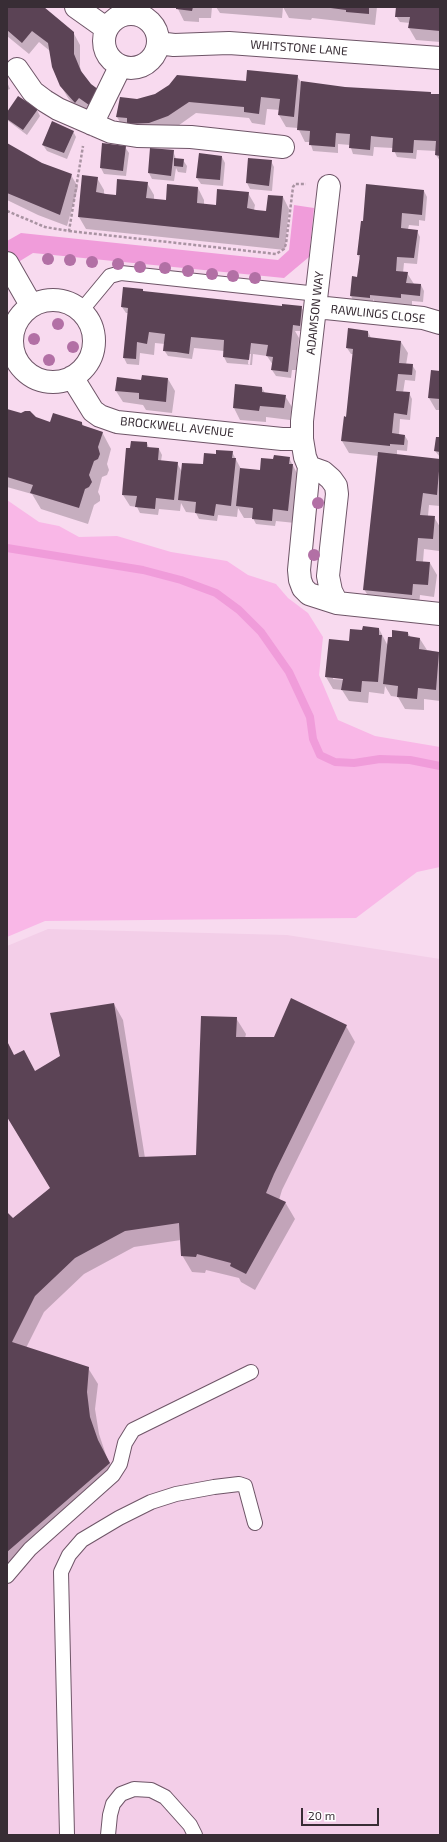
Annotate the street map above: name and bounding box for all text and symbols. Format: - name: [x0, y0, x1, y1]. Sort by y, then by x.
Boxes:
- street label: WHITSTONE LANE: [250, 37, 348, 59]
- street label: ADAMSON WAY: [303, 270, 327, 356]
- street label: RAWLINGS CLOSE: [330, 302, 426, 326]
- street label: BROCKWELL AVENUE: [119, 414, 235, 440]
- scale bar: [303, 1800, 381, 1826]
- text: 20 m: [308, 1808, 335, 1822]

